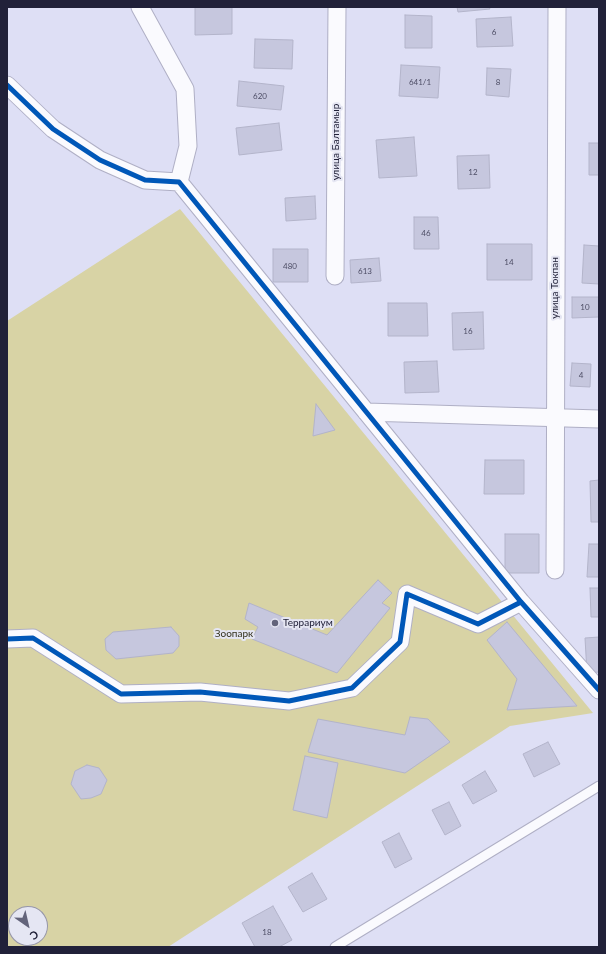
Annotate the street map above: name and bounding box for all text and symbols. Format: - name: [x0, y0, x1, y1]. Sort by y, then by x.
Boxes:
- house number: 6: [492, 27, 496, 37]
- house number: 641/1: [409, 77, 431, 87]
- house number: 8: [496, 77, 500, 87]
- house number: 620: [253, 91, 267, 101]
- street label: улица Балтамыр: [330, 104, 342, 180]
- house number: 12: [468, 167, 478, 177]
- house number: 46: [421, 228, 431, 238]
- house number: 14: [504, 257, 514, 267]
- street label: улица Токпан: [549, 257, 561, 319]
- house number: 480: [283, 261, 297, 271]
- house number: 613: [358, 266, 372, 276]
- house number: 10: [580, 302, 590, 312]
- house number: 16: [463, 326, 473, 336]
- house number: 4: [579, 370, 583, 380]
- place label: Террариум: [283, 617, 333, 629]
- marker: Террариум: [270, 618, 280, 628]
- park label: Зоопарк: [215, 628, 253, 640]
- north arrow: [8, 906, 48, 946]
- house number: 18: [262, 927, 272, 937]
- text: С: [28, 928, 41, 943]

